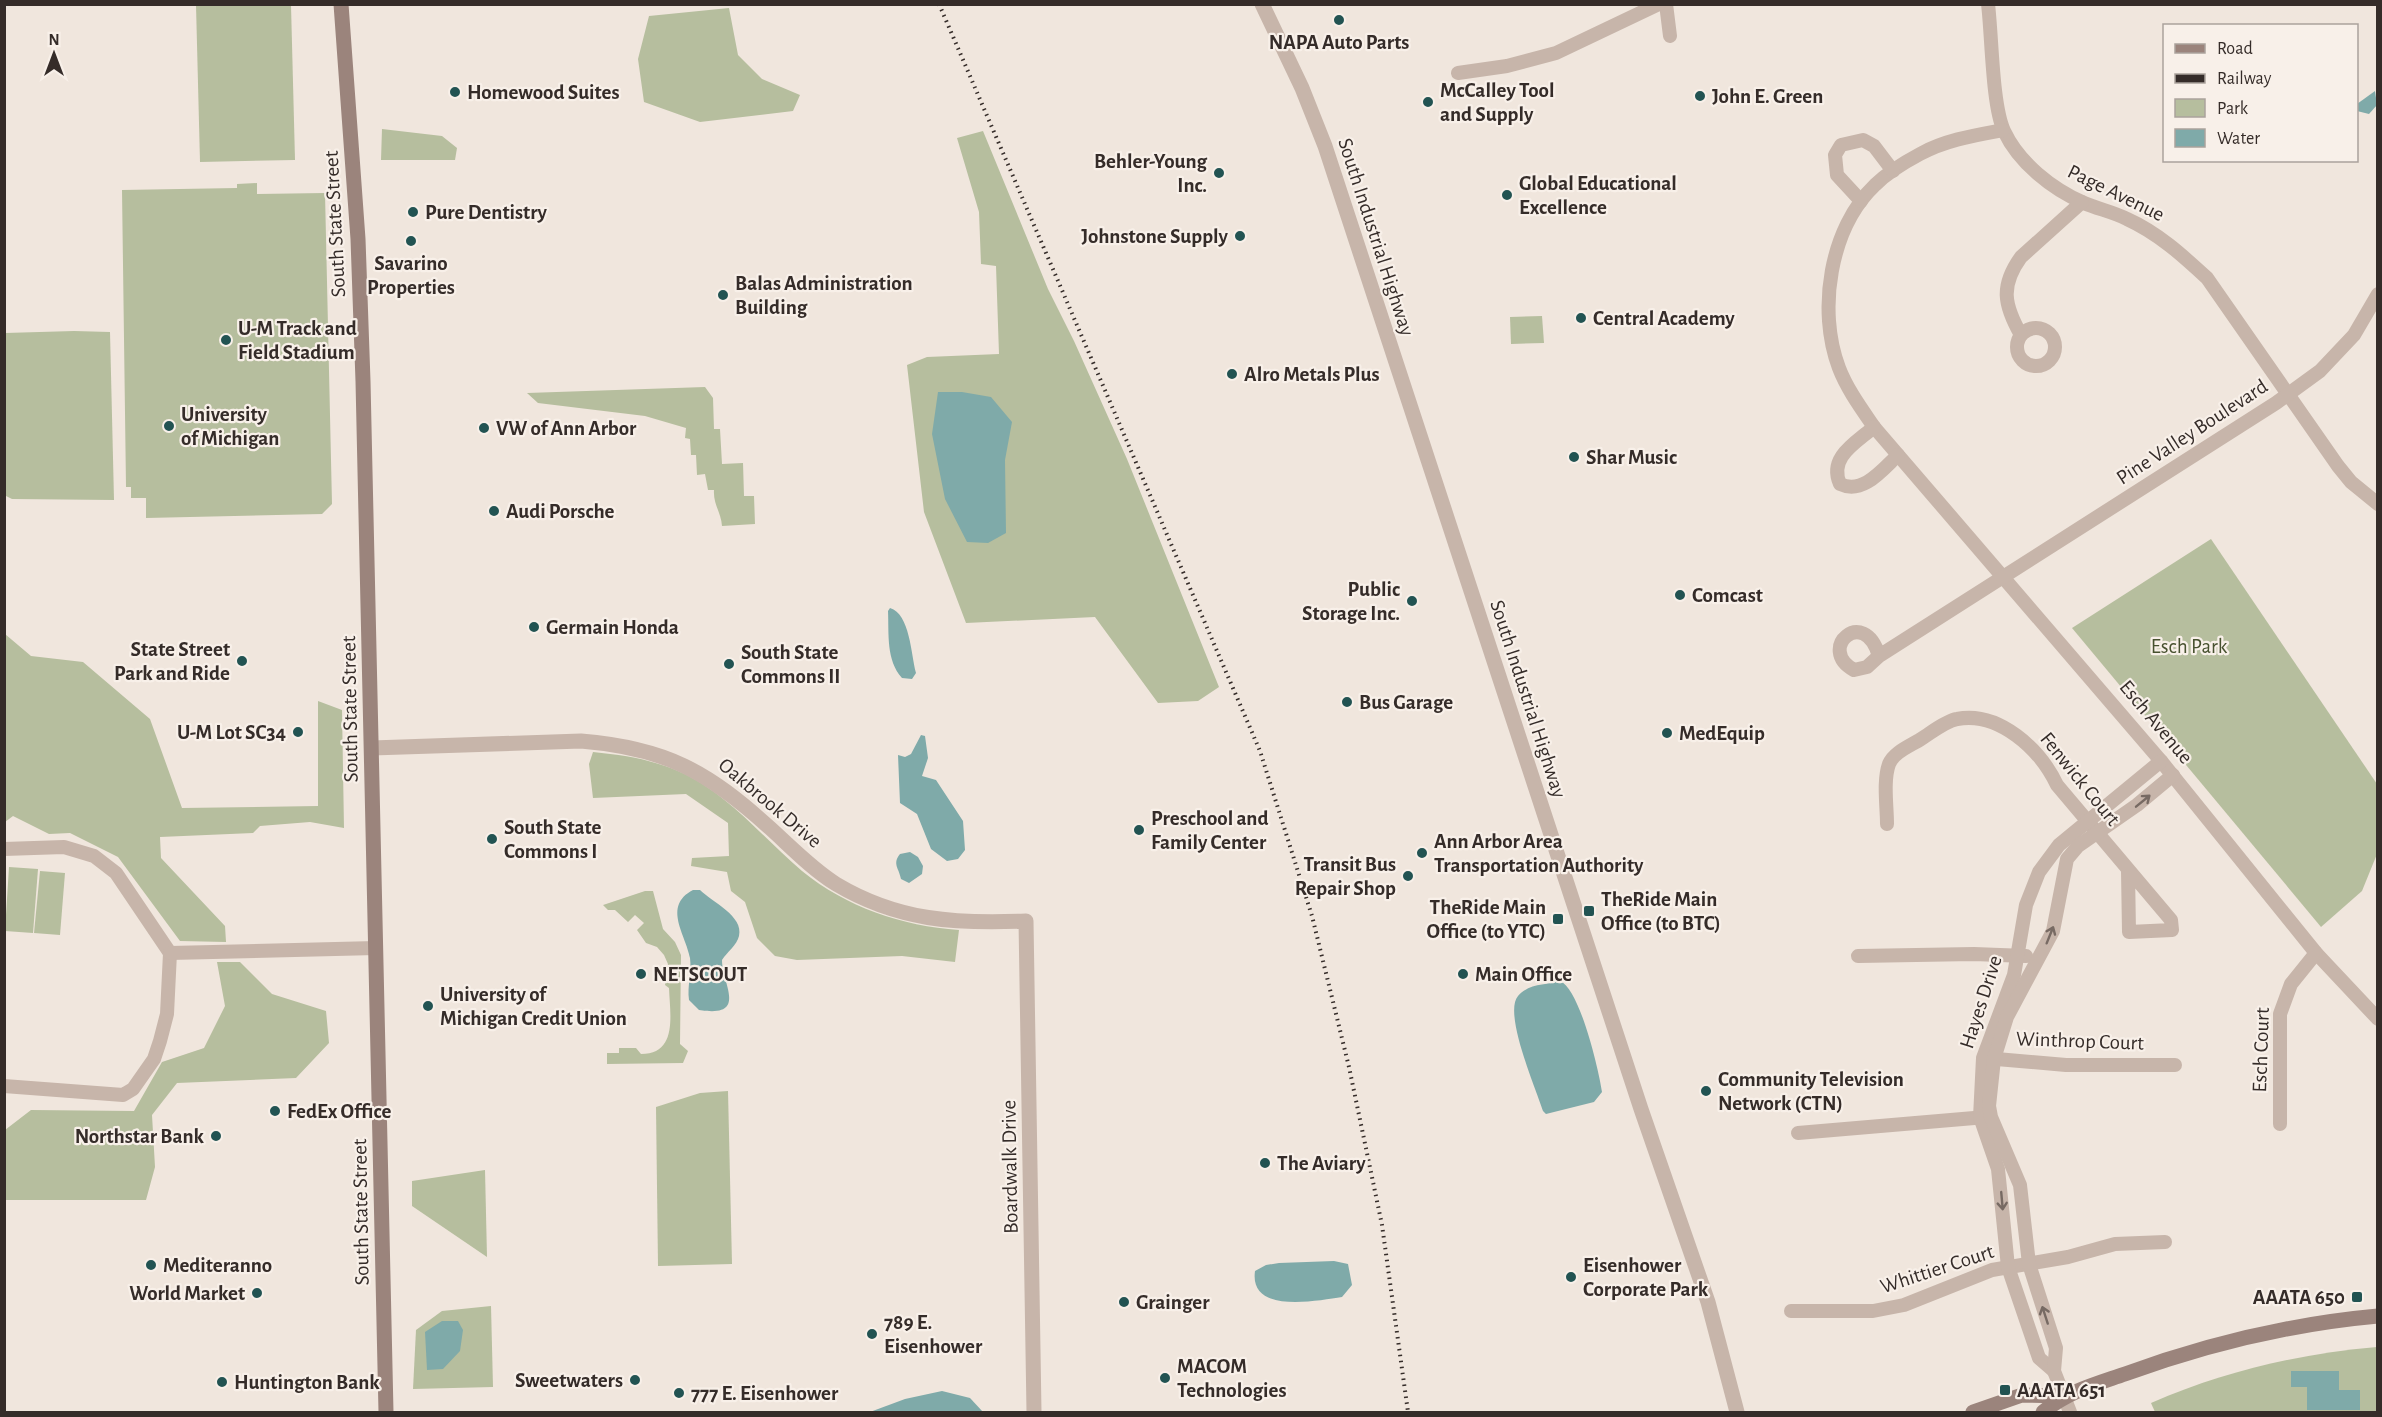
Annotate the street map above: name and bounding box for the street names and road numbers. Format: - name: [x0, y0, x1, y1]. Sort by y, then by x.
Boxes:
- street label: South Industrial Highway: [1334, 136, 1418, 338]
- street label: South State Street: [321, 150, 349, 298]
- street label: Page Avenue: [2064, 161, 2168, 225]
- street label: Pine Valley Boulevard: [2113, 375, 2271, 489]
- street label: South Industrial Highway: [1486, 598, 1570, 800]
- street label: South State Street: [338, 635, 362, 783]
- street label: Esch Avenue: [2115, 676, 2197, 768]
- street label: Fenwick Court: [2036, 728, 2124, 830]
- street label: Oakbrook Drive: [714, 754, 826, 852]
- street label: Hayes Drive: [1956, 953, 2006, 1051]
- street label: Esch Court: [2249, 1007, 2273, 1093]
- street label: Winthrop Court: [2016, 1028, 2145, 1054]
- street label: Boardwalk Drive: [998, 1100, 1022, 1234]
- street label: South State Street: [349, 1138, 373, 1286]
- street label: Whittier Court: [1878, 1241, 1997, 1297]

